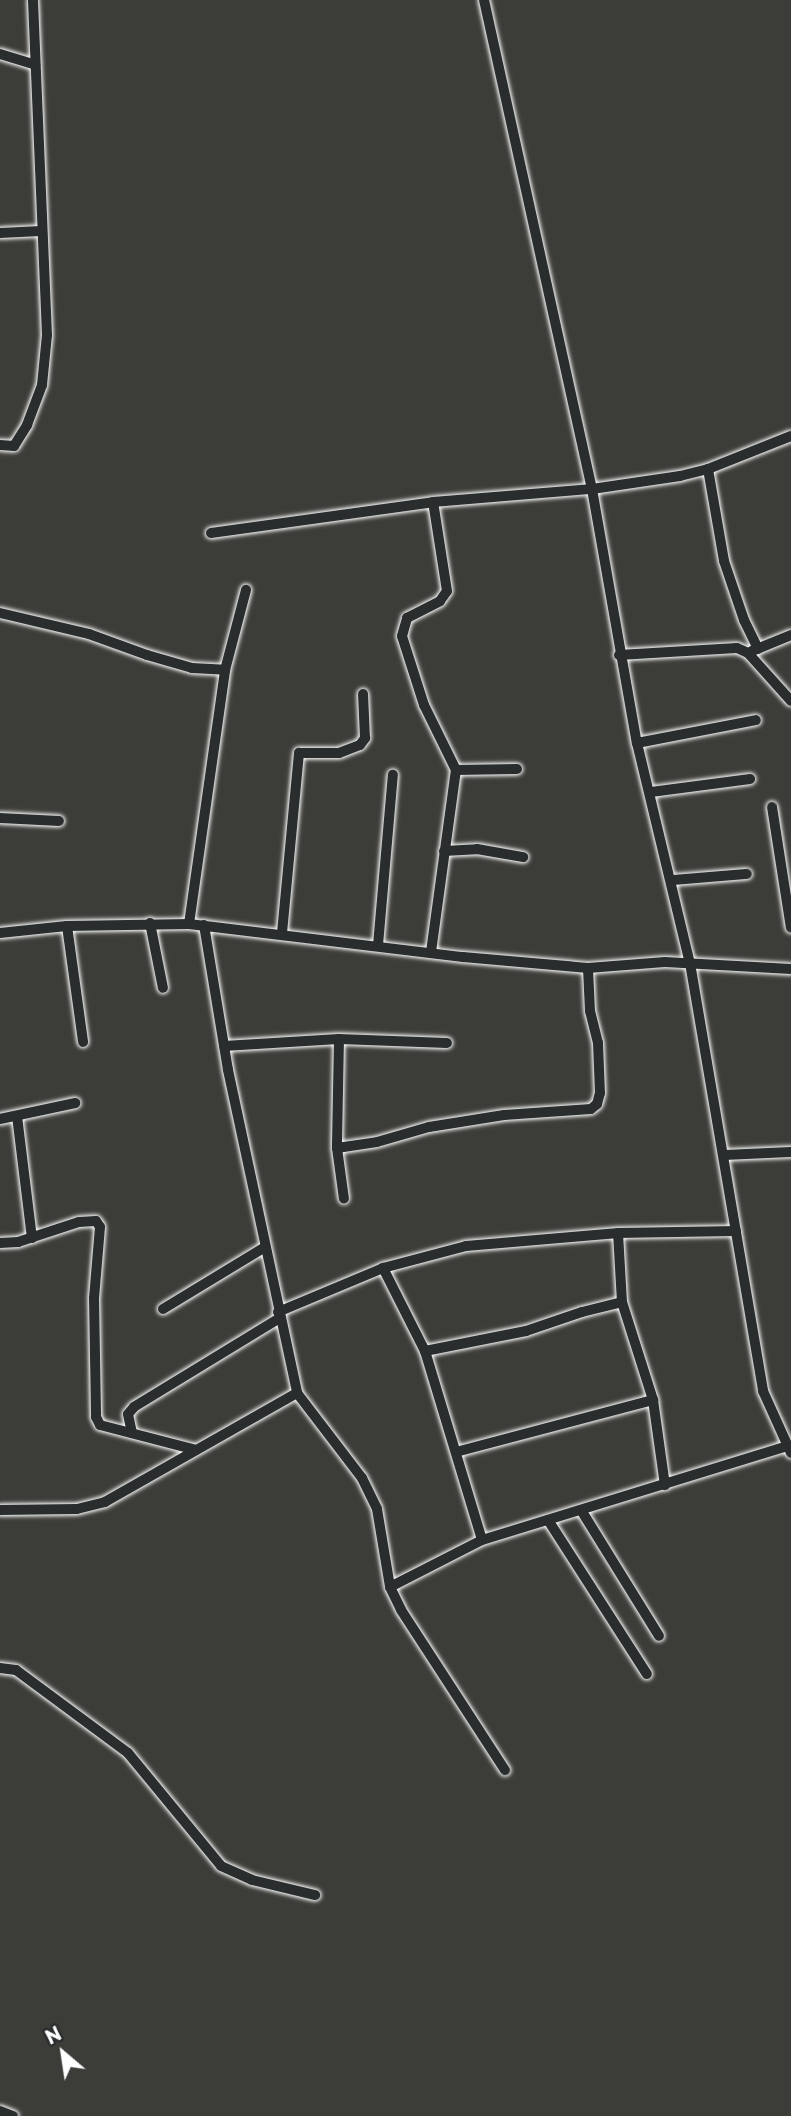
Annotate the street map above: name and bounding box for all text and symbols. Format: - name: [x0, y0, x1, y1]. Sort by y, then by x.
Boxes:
- north arrow: [28, 2018, 98, 2088]
- text: N: [39, 2019, 66, 2051]

